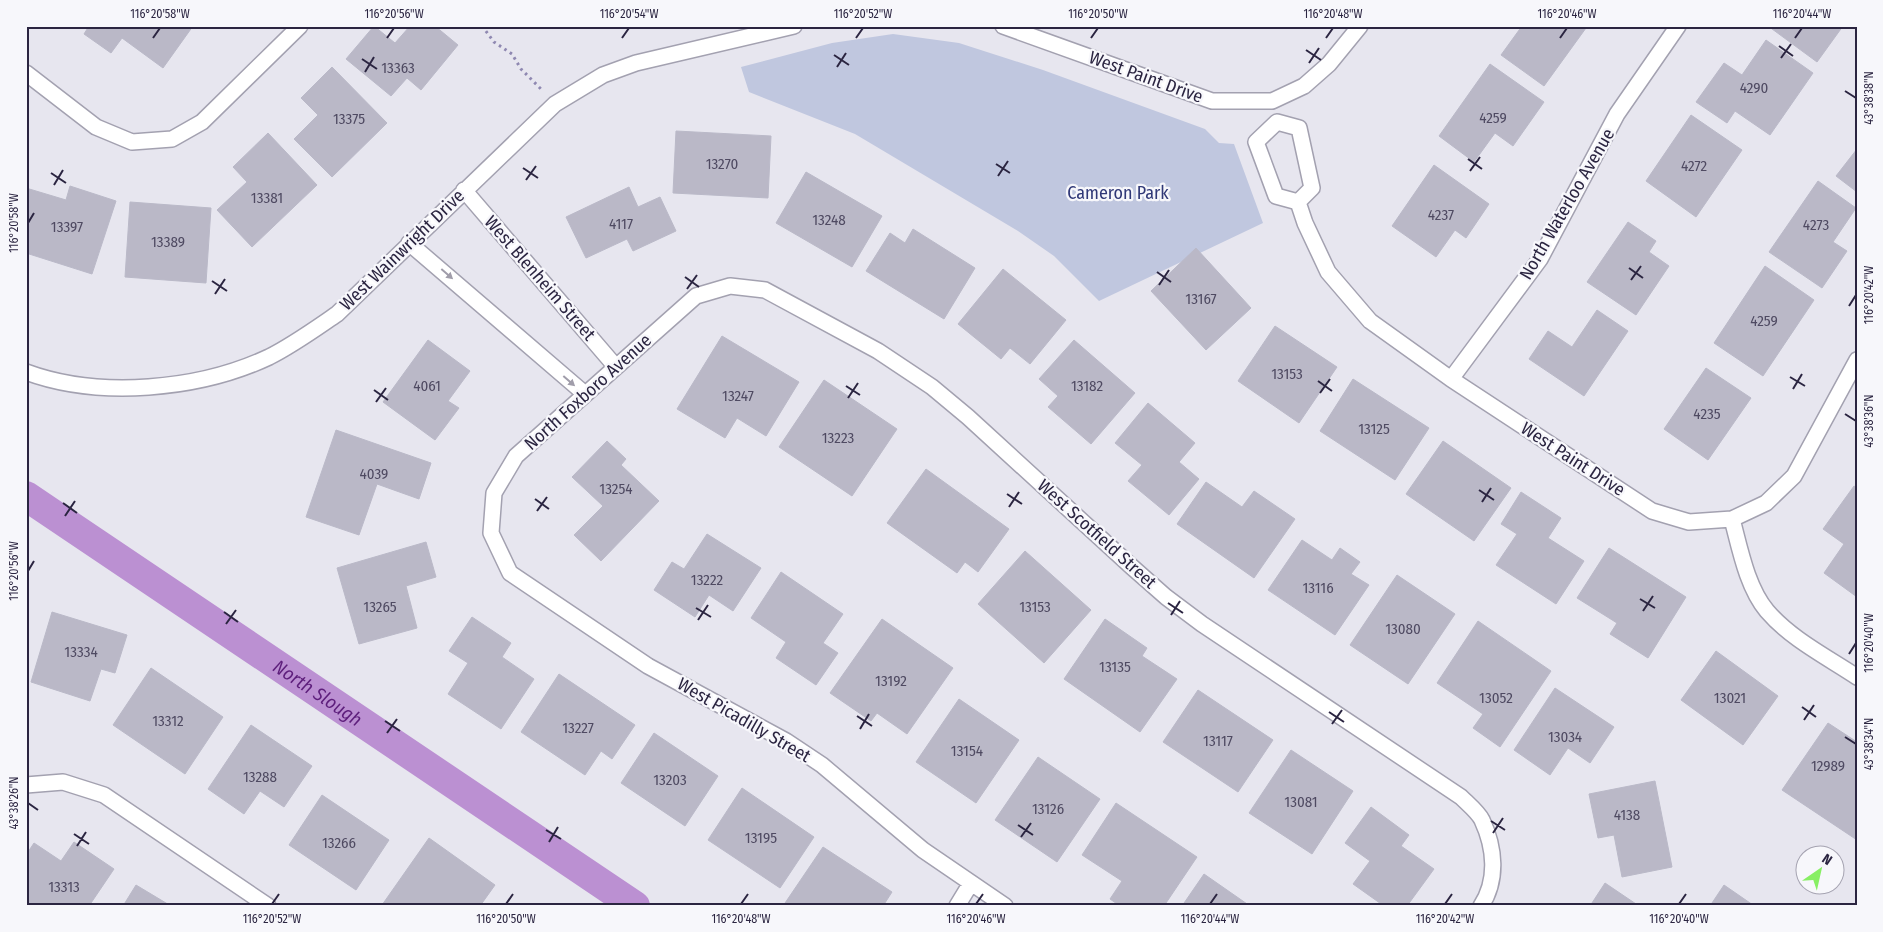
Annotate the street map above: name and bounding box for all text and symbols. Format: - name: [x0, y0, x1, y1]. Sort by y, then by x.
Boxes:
- text: 116°20'58"W: [130, 7, 190, 21]
- text: 116°20'56"W: [364, 7, 424, 21]
- text: 116°20'54"W: [600, 7, 658, 21]
- text: 116°20'52"W: [834, 7, 892, 21]
- text: 116°20'50"W: [1068, 7, 1128, 21]
- text: 116°20'48"W: [1303, 7, 1363, 21]
- text: 116°20'46"W: [1537, 7, 1597, 21]
- text: 116°20'44"W: [1773, 7, 1831, 21]
- street label: West Paint Drive: [1086, 46, 1206, 108]
- house number: 13363: [381, 59, 415, 77]
- text: 43°38'38"N: [1862, 71, 1876, 125]
- house number: 4290: [1740, 79, 1768, 97]
- house number: 4259: [1479, 109, 1507, 127]
- house number: 13375: [333, 110, 365, 128]
- street label: North Waterloo Avenue: [1515, 124, 1619, 283]
- house number: 13270: [706, 155, 738, 173]
- house number: 4272: [1681, 157, 1707, 175]
- park label: Cameron Park: [1067, 182, 1169, 204]
- street label: West Wainwright Drive: [335, 185, 469, 315]
- house number: 13381: [251, 189, 283, 207]
- text: 116°20'58"W: [7, 193, 21, 253]
- house number: 4237: [1428, 206, 1454, 224]
- street label: West Blenheim Street: [480, 211, 600, 345]
- house number: 13248: [812, 211, 846, 229]
- house number: 4117: [609, 215, 633, 233]
- house number: 4273: [1803, 216, 1829, 234]
- house number: 13397: [51, 218, 83, 236]
- house number: 13389: [151, 233, 185, 251]
- text: 116°20'42"W: [1862, 266, 1876, 324]
- one-way arrow: [440, 269, 453, 280]
- house number: 13167: [1185, 290, 1217, 308]
- house number: 4259: [1750, 312, 1778, 330]
- street label: North Foxboro Avenue: [520, 329, 656, 455]
- house number: 13153: [1271, 365, 1303, 383]
- one-way arrow: [563, 375, 576, 386]
- house number: 4061: [413, 377, 441, 395]
- house number: 13182: [1071, 377, 1103, 395]
- house number: 13247: [722, 387, 754, 405]
- text: 43°38'36"N: [1862, 394, 1876, 448]
- house number: 4235: [1693, 405, 1721, 423]
- street label: West Paint Drive: [1517, 417, 1629, 501]
- house number: 13125: [1358, 420, 1390, 438]
- house number: 13223: [822, 429, 854, 447]
- house number: 4039: [360, 465, 388, 483]
- street label: West Scotfield Street: [1033, 475, 1161, 593]
- house number: 13254: [599, 480, 633, 498]
- text: 116°20'56"W: [7, 541, 21, 601]
- house number: 13222: [691, 571, 724, 589]
- house number: 13116: [1302, 579, 1334, 597]
- house number: 13265: [363, 598, 397, 616]
- house number: 13153: [1019, 598, 1051, 616]
- text: 116°20'40"W: [1862, 613, 1876, 673]
- house number: 13080: [1385, 620, 1421, 638]
- house number: 13334: [64, 643, 98, 661]
- water label: North Slough: [269, 655, 367, 731]
- house number: 13135: [1099, 658, 1131, 676]
- house number: 13192: [875, 672, 907, 690]
- street label: West Picadilly Street: [673, 673, 815, 767]
- house number: 13052: [1479, 689, 1513, 707]
- house number: 13021: [1714, 689, 1746, 707]
- house number: 13312: [152, 712, 184, 730]
- text: 43°38'34"N: [1862, 718, 1876, 770]
- house number: 13227: [562, 719, 594, 737]
- house number: 13034: [1548, 728, 1582, 746]
- house number: 13117: [1203, 732, 1233, 750]
- house number: 13154: [951, 742, 983, 760]
- house number: 12989: [1811, 757, 1845, 775]
- house number: 13288: [243, 768, 277, 786]
- house number: 13203: [653, 771, 687, 789]
- text: 43°38'26"N: [7, 776, 21, 830]
- house number: 13081: [1284, 793, 1318, 811]
- house number: 13126: [1032, 800, 1064, 818]
- house number: 4138: [1614, 806, 1640, 824]
- house number: 13195: [745, 829, 777, 847]
- house number: 13266: [322, 834, 356, 852]
- north arrow: [1796, 844, 1846, 894]
- text: N: [1819, 850, 1835, 869]
- house number: 13313: [48, 878, 80, 896]
- text: 116°20'52"W: [243, 912, 301, 926]
- text: 116°20'50"W: [476, 912, 536, 926]
- text: 116°20'48"W: [711, 912, 771, 926]
- text: 116°20'46"W: [946, 912, 1006, 926]
- text: 116°20'44"W: [1181, 912, 1239, 926]
- text: 116°20'42"W: [1416, 912, 1474, 926]
- text: 116°20'40"W: [1649, 912, 1709, 926]

